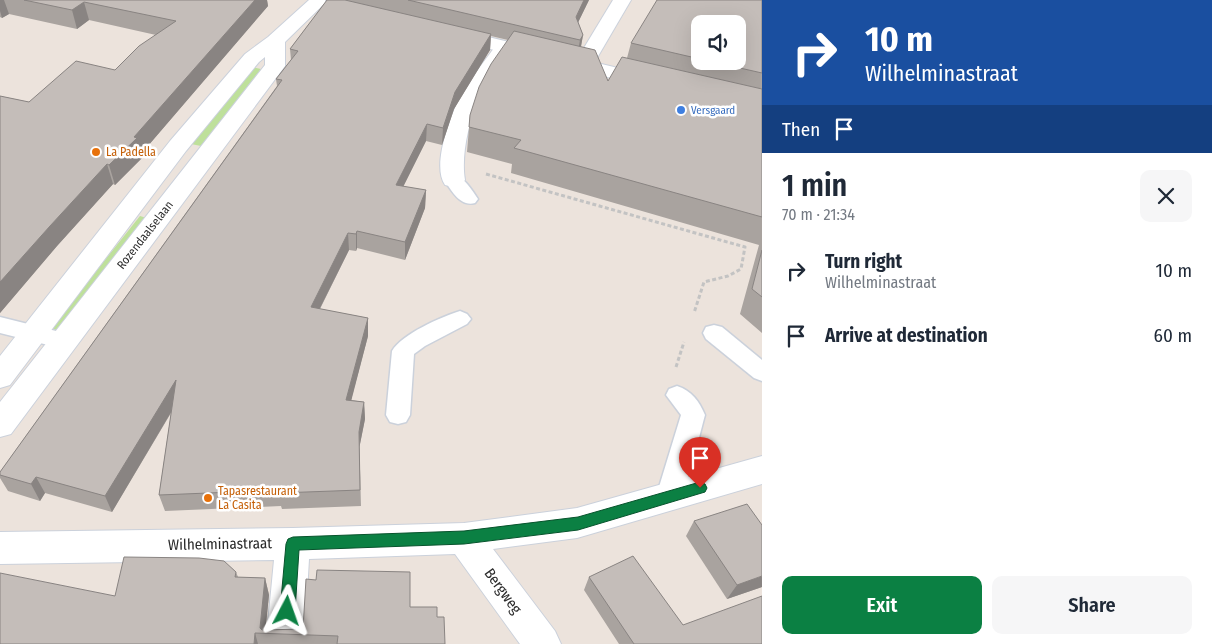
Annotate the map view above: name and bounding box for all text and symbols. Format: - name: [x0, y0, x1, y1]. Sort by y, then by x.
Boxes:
- map controls: [691, 15, 746, 70]
- button: sound: [691, 15, 746, 70]
- text: 10 m: [865, 18, 933, 60]
- icon: right: [782, 20, 847, 85]
- text: Wilhelminastraat: [865, 60, 1018, 87]
- marker: Versgaard: [675, 104, 687, 116]
- place label: Versgaard: [691, 104, 735, 117]
- icon: arrive: [830, 115, 858, 143]
- text: Then: [782, 118, 820, 141]
- place label: La Padella: [106, 145, 156, 159]
- marker: La Padella: [90, 146, 102, 158]
- text: 1 min: [782, 168, 847, 204]
- button: close: [1140, 170, 1192, 222]
- street label: Rozendaalselaan: [114, 198, 176, 272]
- text: 70 m · 21:34: [782, 205, 855, 224]
- text: Turn right: [825, 250, 902, 273]
- icon: right: [782, 257, 810, 285]
- text: 10 m: [1156, 259, 1192, 282]
- text: Wilhelminastraat: [825, 273, 936, 292]
- icon: arrive: [782, 322, 810, 350]
- text: Arrive at destination: [825, 324, 988, 347]
- text: 60 m: [1154, 324, 1192, 347]
- pin: [679, 437, 721, 488]
- icon: arrive: [686, 444, 714, 472]
- place label: Tapasrestaurant La Casita: [218, 484, 297, 512]
- marker: Tapasrestaurant La Casita: [202, 492, 214, 504]
- street label: Wilhelminastraat: [168, 534, 272, 554]
- street label: Bergweg: [480, 565, 526, 617]
- button: Exit: [782, 576, 982, 634]
- button: Share: [992, 576, 1192, 634]
- position arrow: [260, 584, 312, 636]

